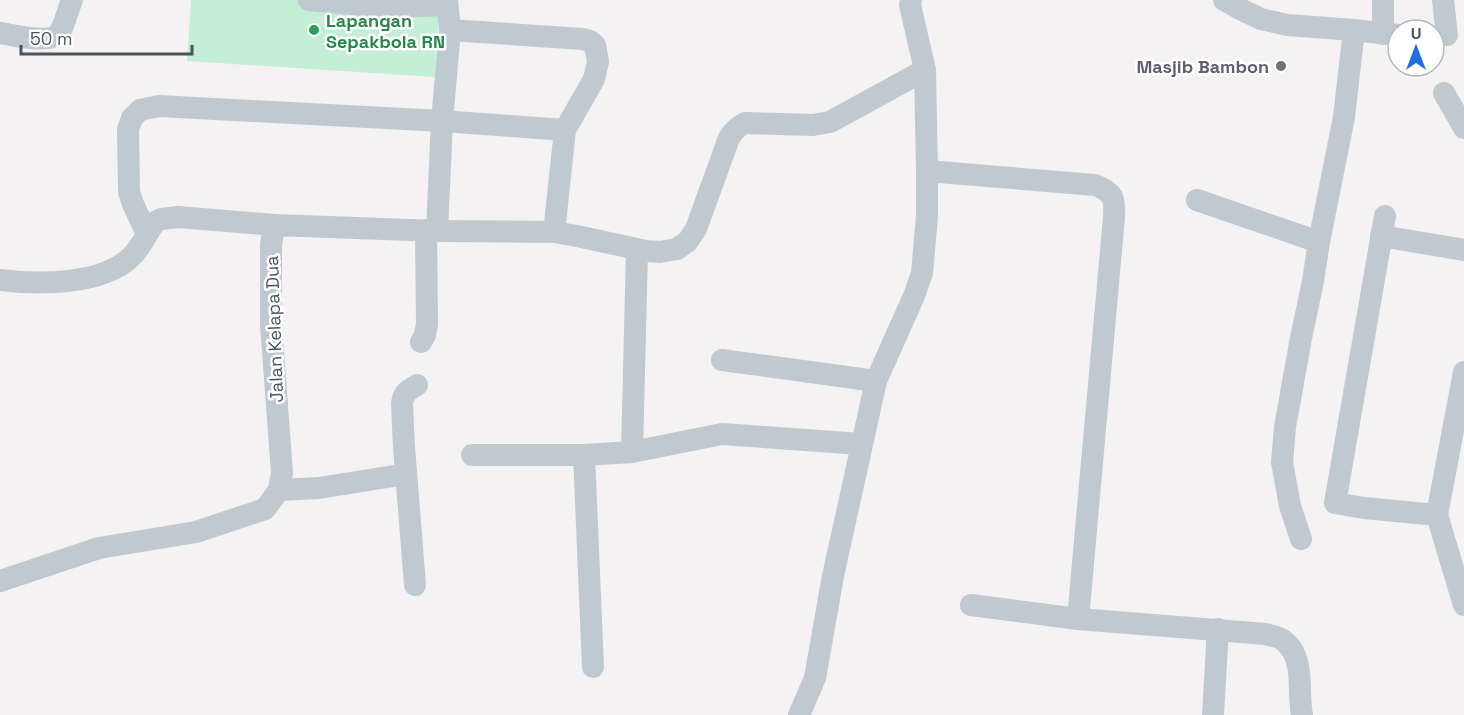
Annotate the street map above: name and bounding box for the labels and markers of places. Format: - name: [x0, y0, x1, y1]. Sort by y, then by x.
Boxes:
- place label: Lapangan Sepakbola RN: [326, 9, 445, 53]
- marker: Lapangan Sepakbola RN: [307, 23, 321, 37]
- place label: Masjib Bambon: [1136, 55, 1269, 78]
- marker: Masjib Bambon: [1274, 59, 1288, 73]

